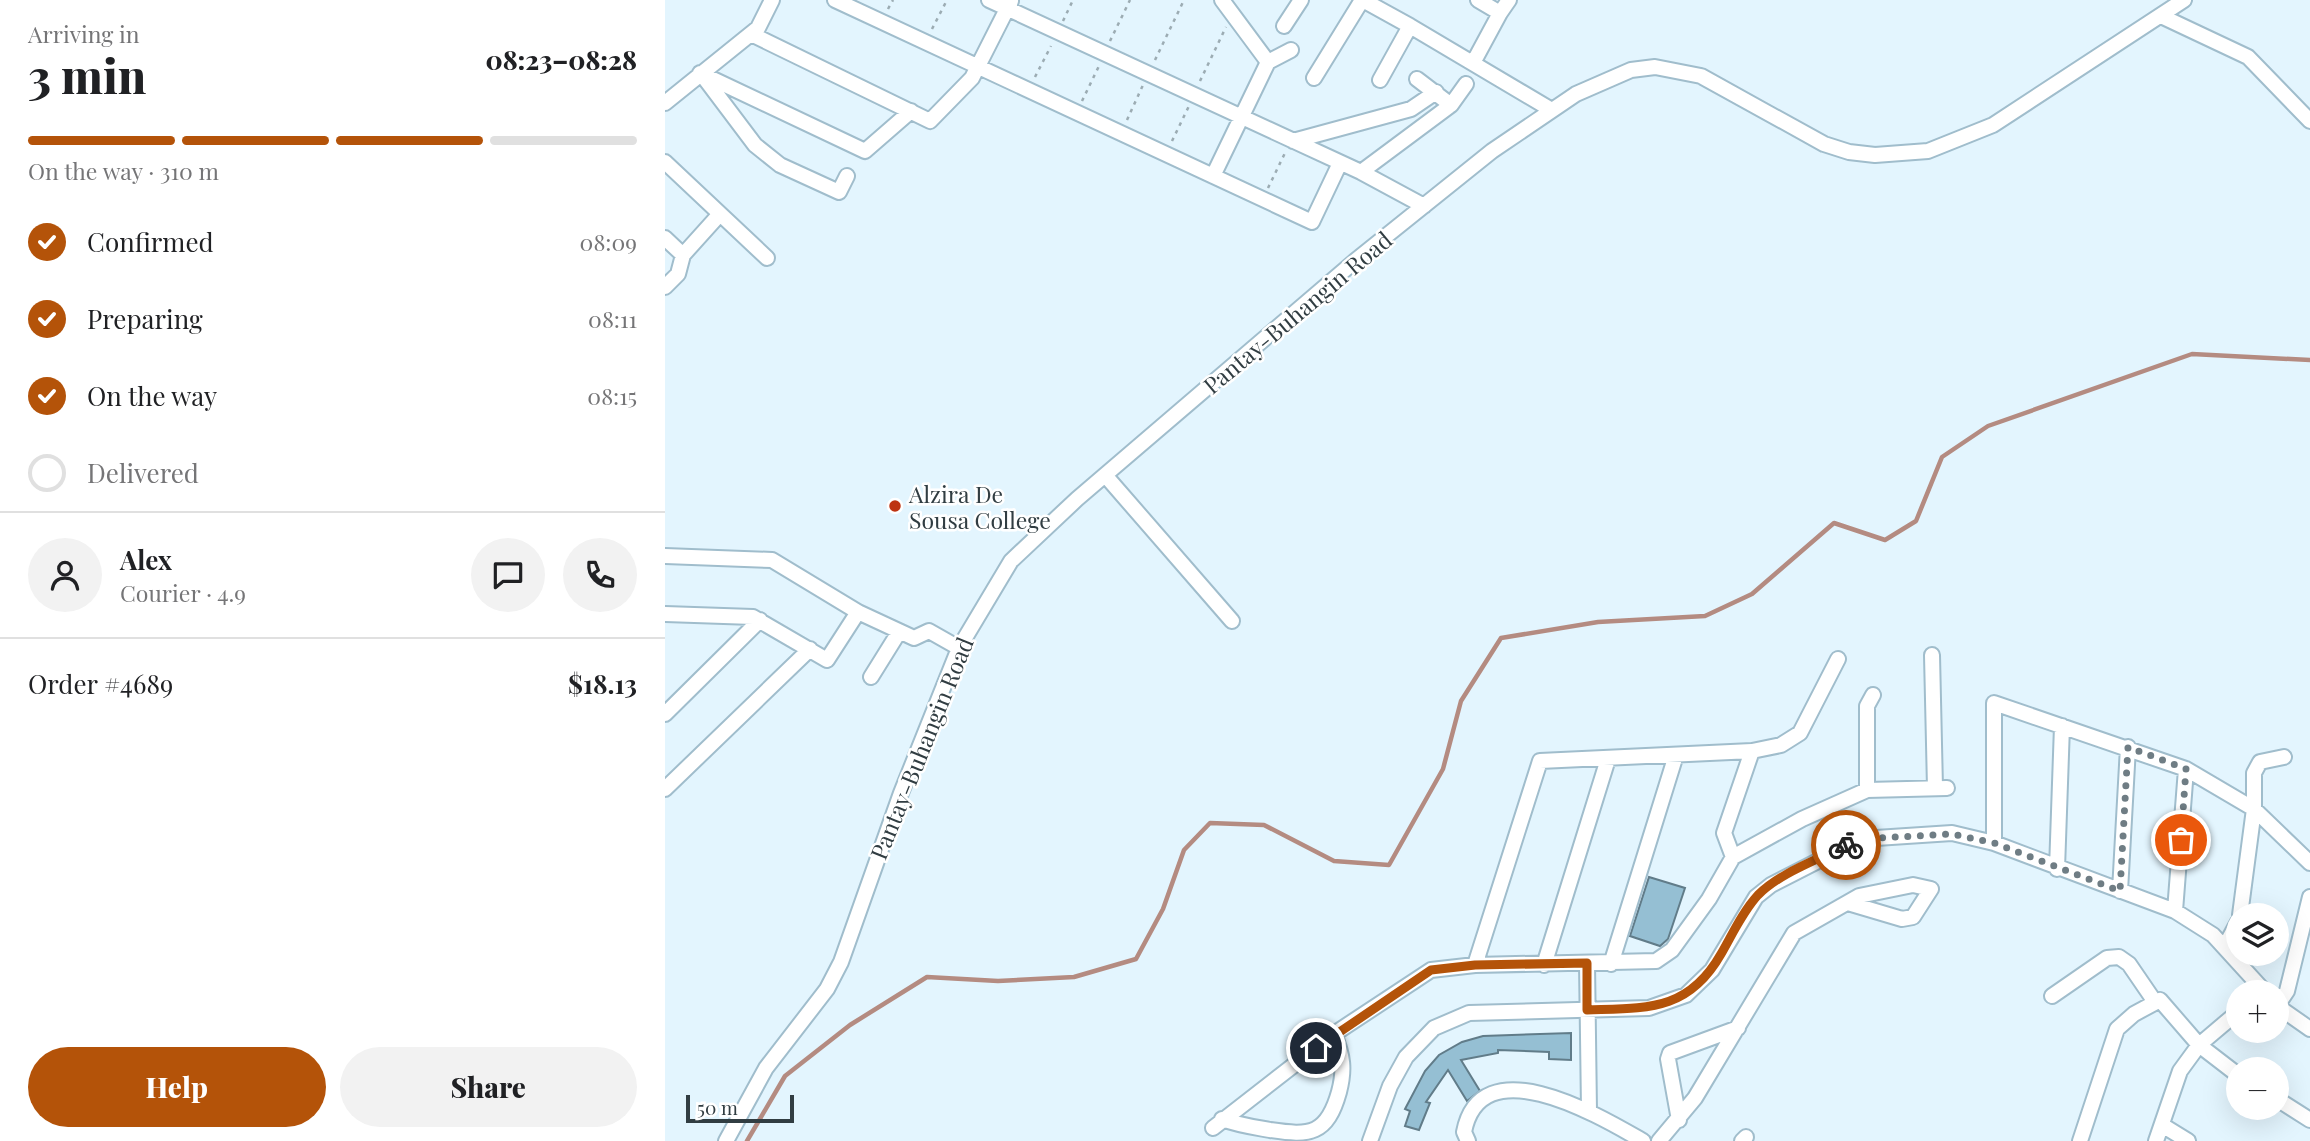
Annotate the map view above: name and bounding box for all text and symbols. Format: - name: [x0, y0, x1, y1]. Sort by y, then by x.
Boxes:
- text: Arriving in: [28, 18, 140, 49]
- text: 08:23–08:28: [485, 42, 637, 77]
- text: 3 min: [28, 44, 146, 106]
- text: On the way · 310 m: [28, 155, 219, 186]
- icon: check: [28, 223, 66, 261]
- text: Confirmed: [87, 224, 214, 259]
- street label: Pantay-Buhangin Road: [1196, 224, 1398, 400]
- text: 08:09: [580, 226, 637, 257]
- icon: check: [28, 300, 66, 338]
- text: Preparing: [87, 301, 203, 336]
- text: 08:11: [588, 303, 637, 334]
- icon: check: [28, 377, 66, 415]
- text: On the way: [87, 378, 217, 413]
- text: 08:15: [587, 380, 637, 411]
- text: Delivered: [87, 455, 199, 490]
- place label: Alzira De Sousa College: [908, 478, 1051, 535]
- marker: Alzira De Sousa College: [887, 498, 903, 514]
- button: person: [28, 538, 102, 612]
- button: chat: [471, 538, 545, 612]
- button: phone: [563, 538, 637, 612]
- text: Alex: [120, 542, 172, 577]
- text: Courier · 4.9: [120, 577, 246, 608]
- street label: Pantay-Buhangin Road: [862, 632, 980, 864]
- text: Order #4689: [28, 666, 173, 701]
- text: $18.13: [568, 666, 637, 701]
- courier: [1811, 810, 1881, 880]
- pin: [2151, 810, 2211, 870]
- icon: bag: [2162, 821, 2200, 859]
- icon: bike: [1827, 826, 1865, 864]
- map controls: [2226, 903, 2289, 1120]
- button: layers: [2226, 903, 2289, 966]
- button: +: [2226, 980, 2289, 1043]
- pin: [1286, 1018, 1346, 1078]
- icon: home: [1297, 1029, 1335, 1067]
- button: Help: [28, 1047, 326, 1127]
- button: Share: [340, 1047, 637, 1127]
- button: −: [2226, 1057, 2289, 1120]
- scale bar: [686, 1092, 795, 1124]
- text: 50 m: [697, 1094, 738, 1120]

